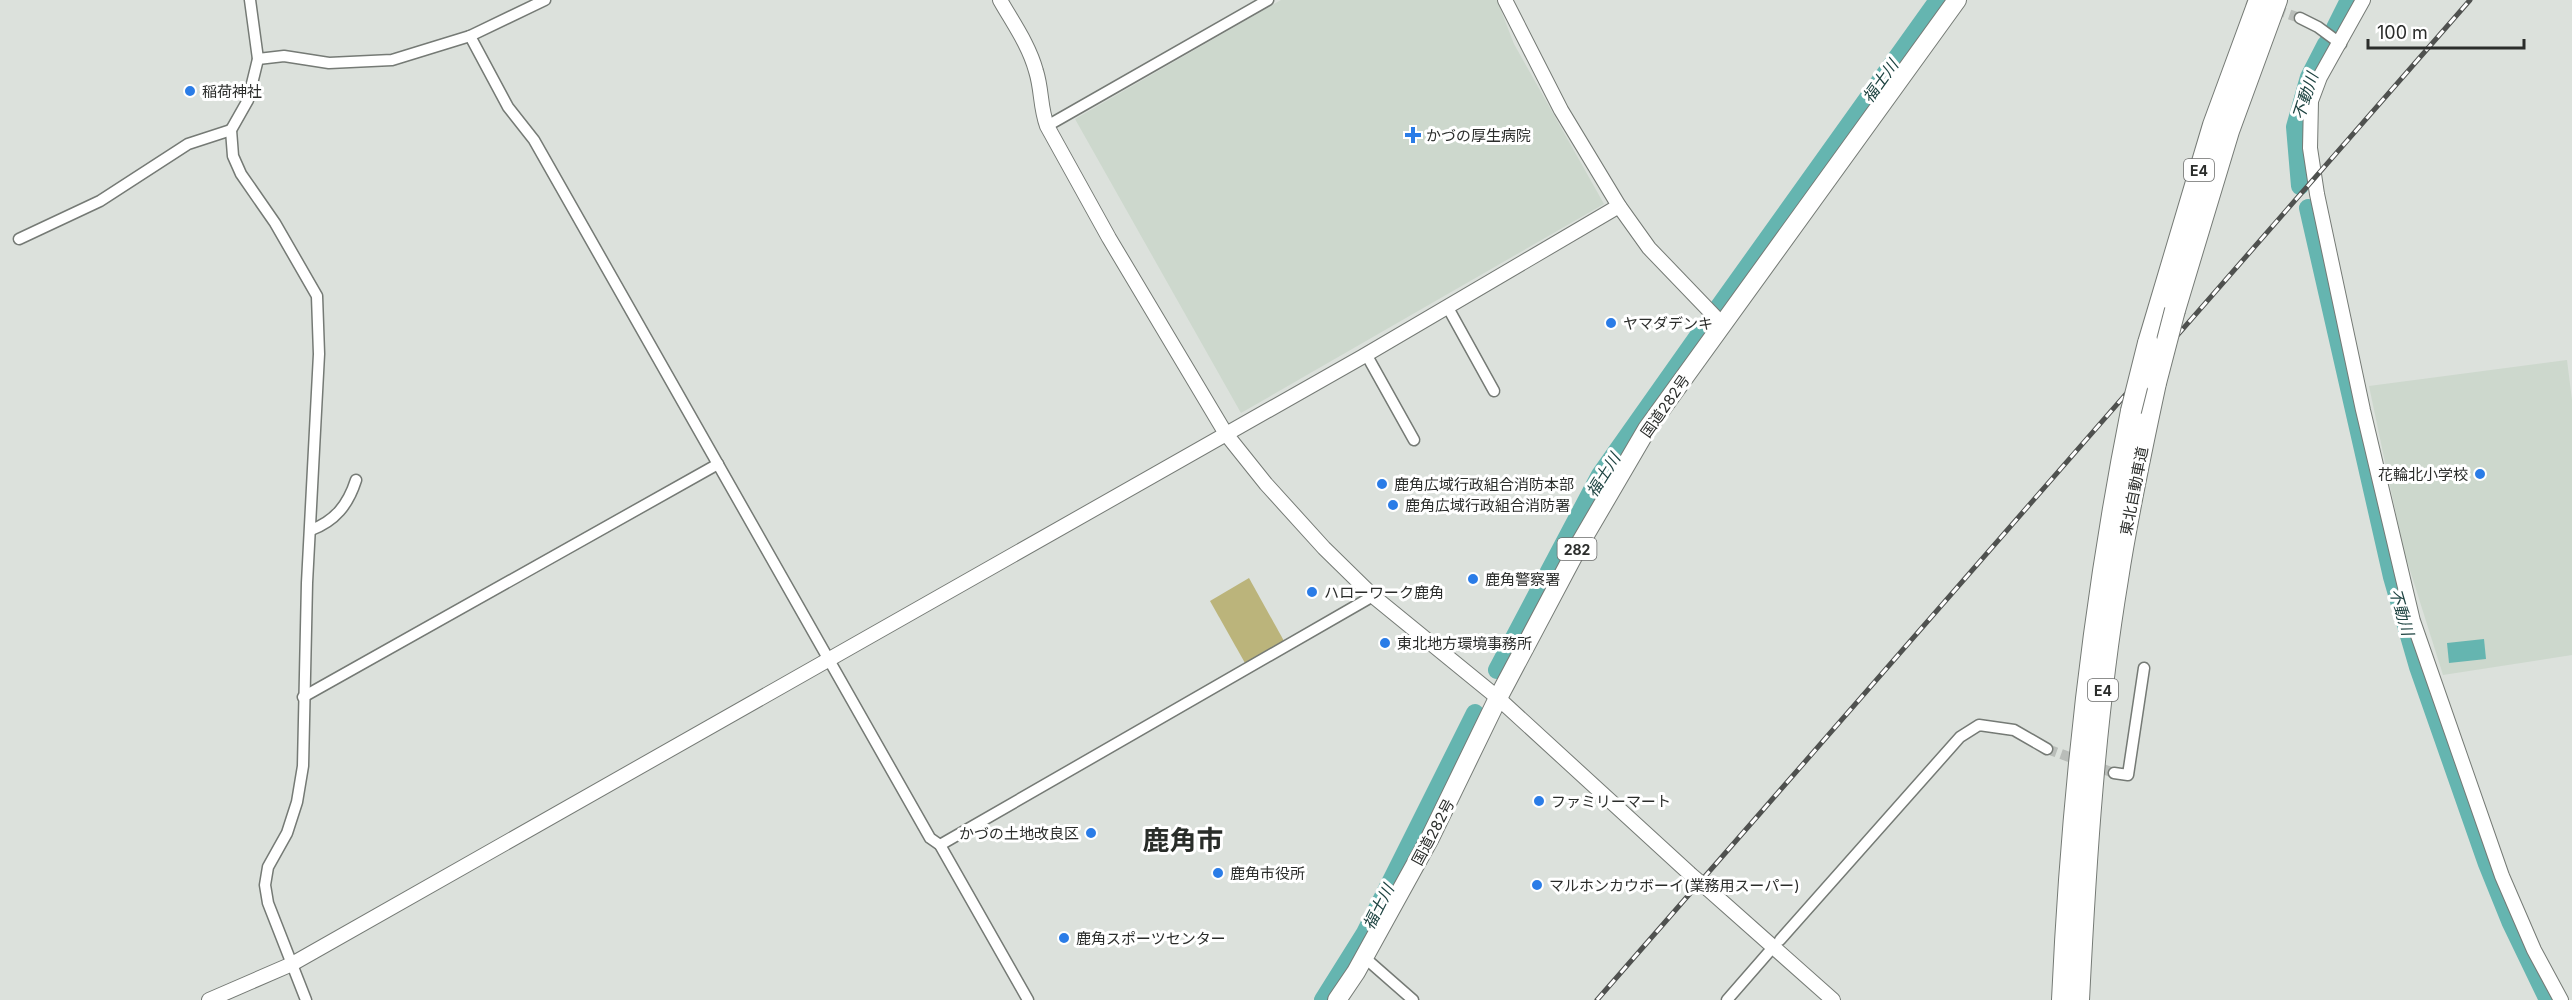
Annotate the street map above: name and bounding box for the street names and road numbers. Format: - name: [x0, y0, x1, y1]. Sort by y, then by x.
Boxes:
- road number: E4: [2184, 159, 2214, 181]
- street label: 国道282号: [1636, 371, 1694, 441]
- street label: 東北自動車道: [2116, 445, 2152, 537]
- road number: 282: [1558, 538, 1596, 560]
- road number: E4: [2088, 679, 2118, 701]
- street label: 国道282号: [1408, 795, 1458, 869]

